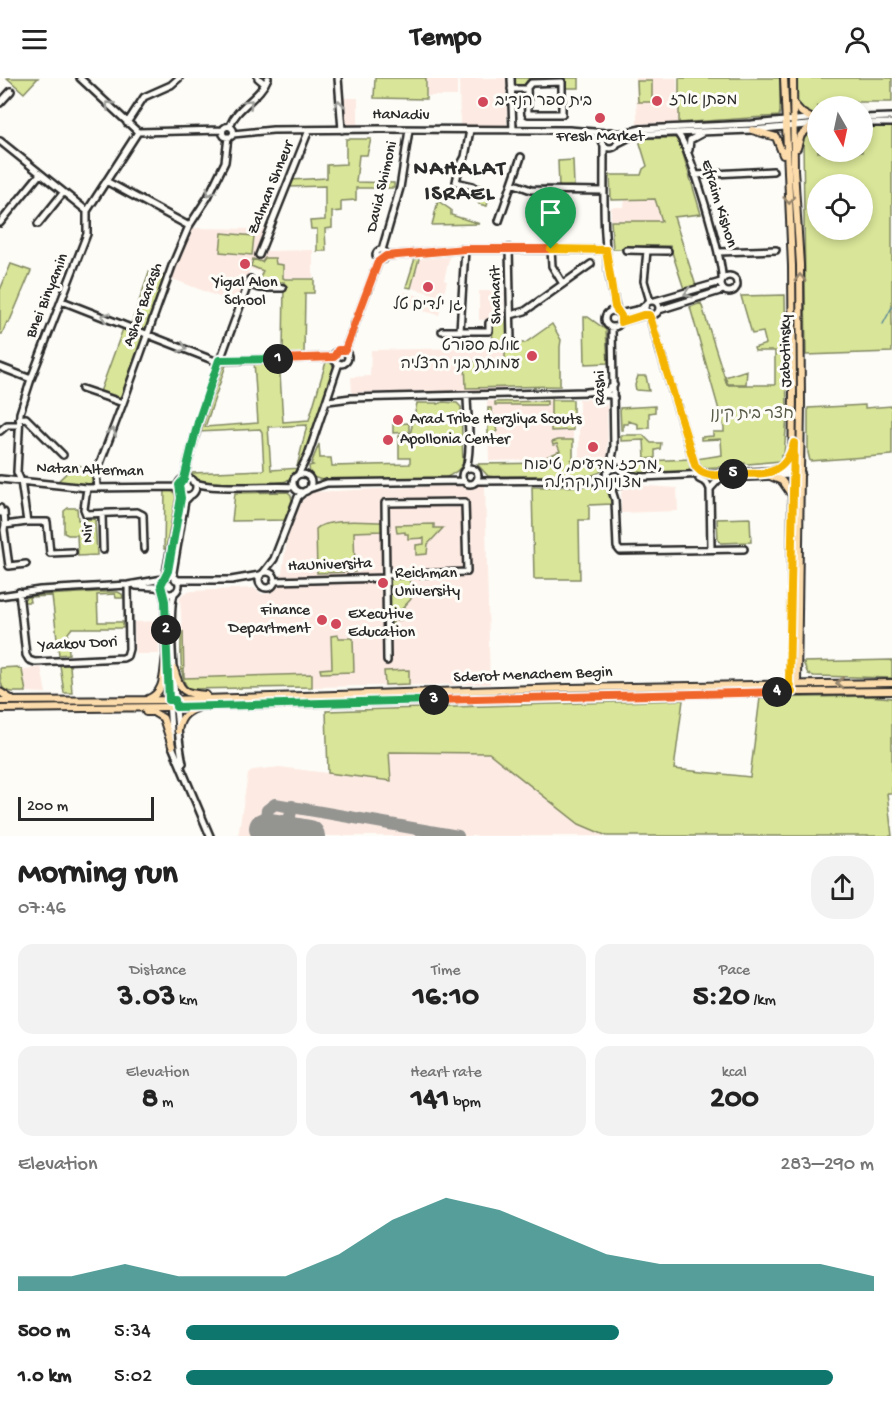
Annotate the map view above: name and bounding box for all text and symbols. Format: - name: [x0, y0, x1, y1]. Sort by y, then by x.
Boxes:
- icon: menu: [18, 23, 51, 56]
- text: Tempo: [411, 23, 481, 55]
- icon: person: [841, 23, 874, 56]
- place label: מפתן ארז: [669, 92, 738, 111]
- place label: בית ספר הנדיב: [495, 93, 592, 112]
- marker: מפתן ארז: [650, 94, 664, 108]
- marker: בית ספר הנדיב: [476, 95, 490, 109]
- north arrow: [807, 96, 873, 162]
- map controls: [807, 96, 873, 240]
- one-way arrow: [242, 99, 253, 110]
- one-way arrow: [333, 99, 346, 108]
- one-way arrow: [105, 101, 115, 112]
- street label: HaNadiv: [372, 106, 430, 126]
- marker: Fresh Market: [593, 111, 607, 125]
- place label: Fresh Market: [555, 128, 645, 147]
- street label: Zalman Shneur: [245, 137, 300, 238]
- street label: David Shimoni: [363, 139, 403, 236]
- district label: NAHALAT ISRAEL: [414, 157, 506, 208]
- street label: Efraim Kishon: [696, 158, 740, 251]
- button: locate: [807, 174, 873, 240]
- one-way arrow: [206, 185, 217, 196]
- pin: [525, 187, 576, 249]
- one-way arrow: [782, 195, 795, 204]
- icon: arrive: [534, 196, 567, 229]
- street label: Bnei Binyamin: [22, 250, 74, 342]
- marker: Yigal Alon School: [238, 257, 252, 271]
- street label: Asher Barash: [120, 260, 168, 349]
- street label: Shaharit: [487, 264, 507, 324]
- place label: Yigal Alon School: [210, 274, 278, 311]
- one-way arrow: [794, 274, 806, 283]
- marker: גן ילדים טל: [421, 280, 435, 294]
- one-way arrow: [683, 285, 694, 298]
- place label: גן ילדים טל: [393, 295, 463, 316]
- one-way arrow: [100, 312, 111, 325]
- street label: Jabotinsky: [777, 314, 797, 387]
- place label: אולם ספורט עמותת בני הרצליה: [400, 336, 520, 375]
- one-way arrow: [177, 341, 188, 353]
- pin: 1: [263, 344, 293, 374]
- text: 1: [275, 349, 281, 368]
- marker: אולם ספורט עמותת בני הרצליה: [525, 349, 539, 363]
- street label: Rashi: [591, 370, 611, 406]
- park label: חצר בית קינן: [710, 406, 794, 425]
- place label: Arad Tribe Herzliya Scouts: [410, 411, 583, 430]
- marker: Arad Tribe Herzliya Scouts: [391, 413, 405, 427]
- one-way arrow: [105, 427, 117, 438]
- place label: Apollonia Center: [400, 431, 511, 450]
- marker: Apollonia Center: [381, 433, 395, 447]
- marker: מרכז מדעים, טיפוח, מצוינות וקהילה: [586, 440, 600, 454]
- place label: מרכז מדעים, טיפוח, מצוינות וקהילה: [523, 456, 663, 494]
- pin: 5: [718, 459, 748, 489]
- street label: Natan Alterman: [36, 460, 144, 482]
- text: 5: [729, 464, 737, 483]
- street label: Nir: [79, 522, 99, 543]
- street label: HaUniversita: [288, 555, 373, 577]
- place label: Reichman University: [395, 565, 460, 602]
- marker: Reichman University: [376, 576, 390, 590]
- place label: Finance Department: [228, 602, 311, 639]
- place label: Executive Education: [348, 606, 415, 643]
- marker: Finance Department: [315, 613, 329, 627]
- pin: 2: [151, 615, 181, 645]
- marker: Executive Education: [329, 617, 343, 631]
- text: 2: [162, 620, 170, 639]
- street label: Yaakov Dori: [36, 633, 118, 657]
- street label: Sderot Menachem Begin: [453, 664, 613, 688]
- pin: 4: [762, 677, 792, 707]
- one-way arrow: [836, 677, 845, 689]
- text: 4: [773, 682, 781, 701]
- pin: 3: [419, 685, 449, 715]
- text: 3: [430, 690, 438, 709]
- scale bar: [18, 794, 154, 822]
- text: 200 m: [27, 798, 68, 817]
- text: Morning run: [18, 856, 178, 894]
- button: share: [811, 856, 874, 919]
- text: 07:46: [18, 898, 66, 921]
- text: Distance: [129, 962, 186, 981]
- text: Time: [431, 962, 461, 981]
- text: Pace: [719, 962, 750, 981]
- text: 3.03: [118, 981, 175, 1016]
- text: 16:10: [413, 981, 479, 1016]
- text: 5:20: [693, 981, 750, 1016]
- text: km: [175, 992, 198, 1011]
- text: /km: [750, 992, 776, 1011]
- text: Elevation: [126, 1064, 189, 1083]
- text: Heart rate: [410, 1064, 482, 1083]
- text: kcal: [722, 1064, 747, 1083]
- text: 8: [142, 1083, 158, 1118]
- text: 141: [411, 1083, 449, 1118]
- text: 200: [710, 1083, 759, 1118]
- text: m: [158, 1094, 173, 1113]
- text: bpm: [449, 1094, 481, 1113]
- text: Elevation: [18, 1154, 98, 1177]
- text: 283–290 m: [780, 1154, 874, 1177]
- text: 500 m: [18, 1321, 70, 1344]
- text: 5:34: [114, 1321, 151, 1344]
- text: 1.0 km: [18, 1366, 72, 1389]
- text: 5:02: [114, 1366, 152, 1389]

